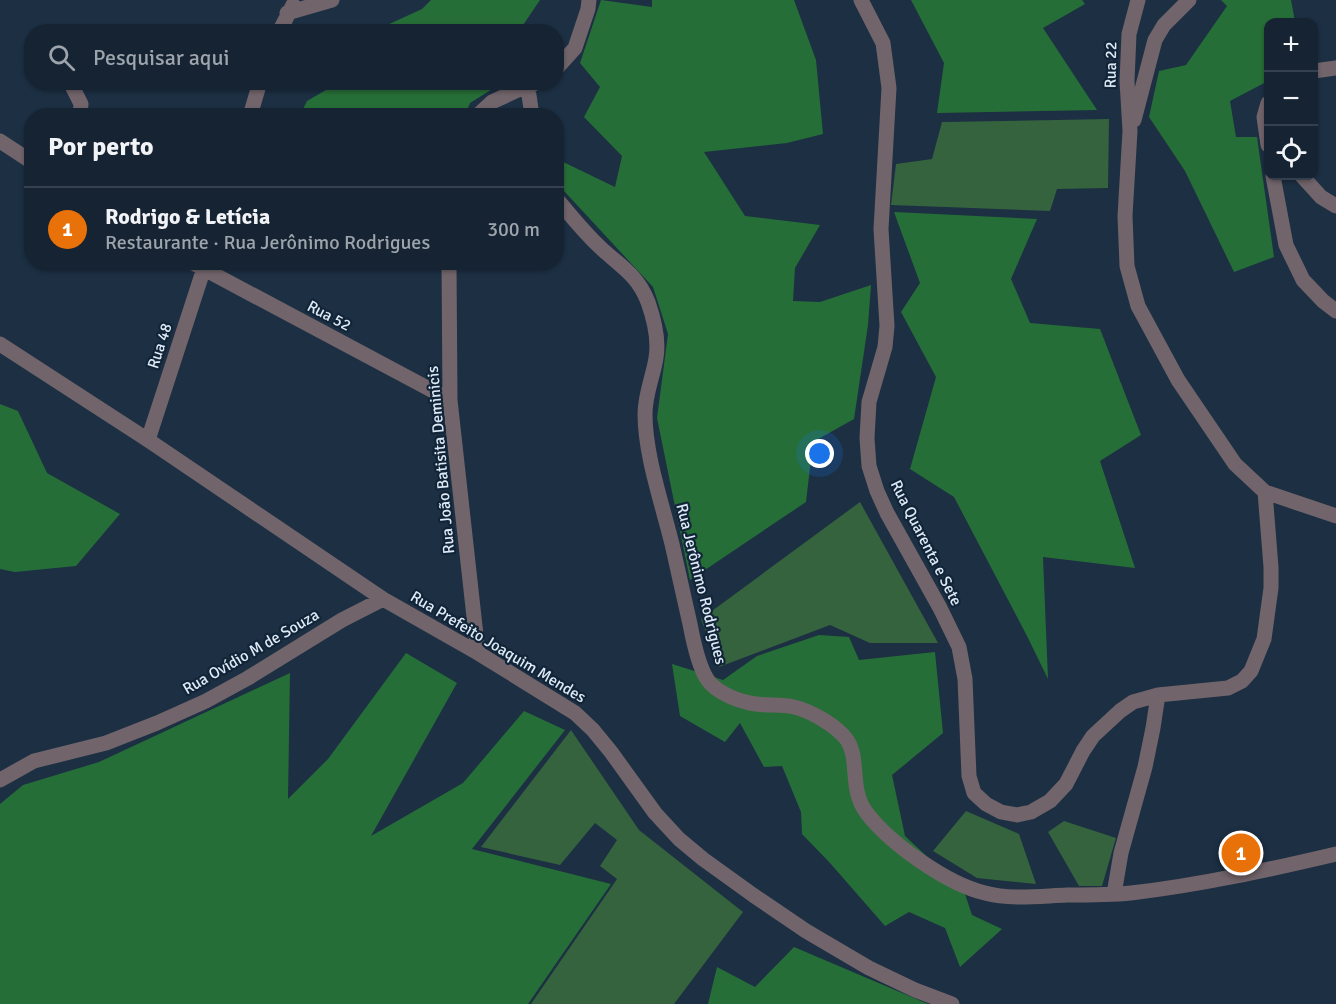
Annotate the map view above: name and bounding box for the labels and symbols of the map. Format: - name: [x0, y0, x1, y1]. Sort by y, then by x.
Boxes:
- street label: Rua 22: [1101, 41, 1121, 89]
- street label: Rua 52: [304, 296, 354, 336]
- street label: Rua 48: [143, 321, 177, 371]
- street label: Rua João Batisita Deminicis: [423, 365, 459, 555]
- your location: [805, 439, 834, 468]
- street label: Rua Quarenta e Sete: [886, 477, 966, 609]
- street label: Rua Jerônimo Rodrigues: [671, 501, 731, 667]
- street label: Rua Prefeito Joaquim Mendes: [407, 587, 589, 707]
- street label: Rua Ovídio M de Souza: [179, 605, 323, 699]
- pin: 1: [1222, 830, 1260, 876]

